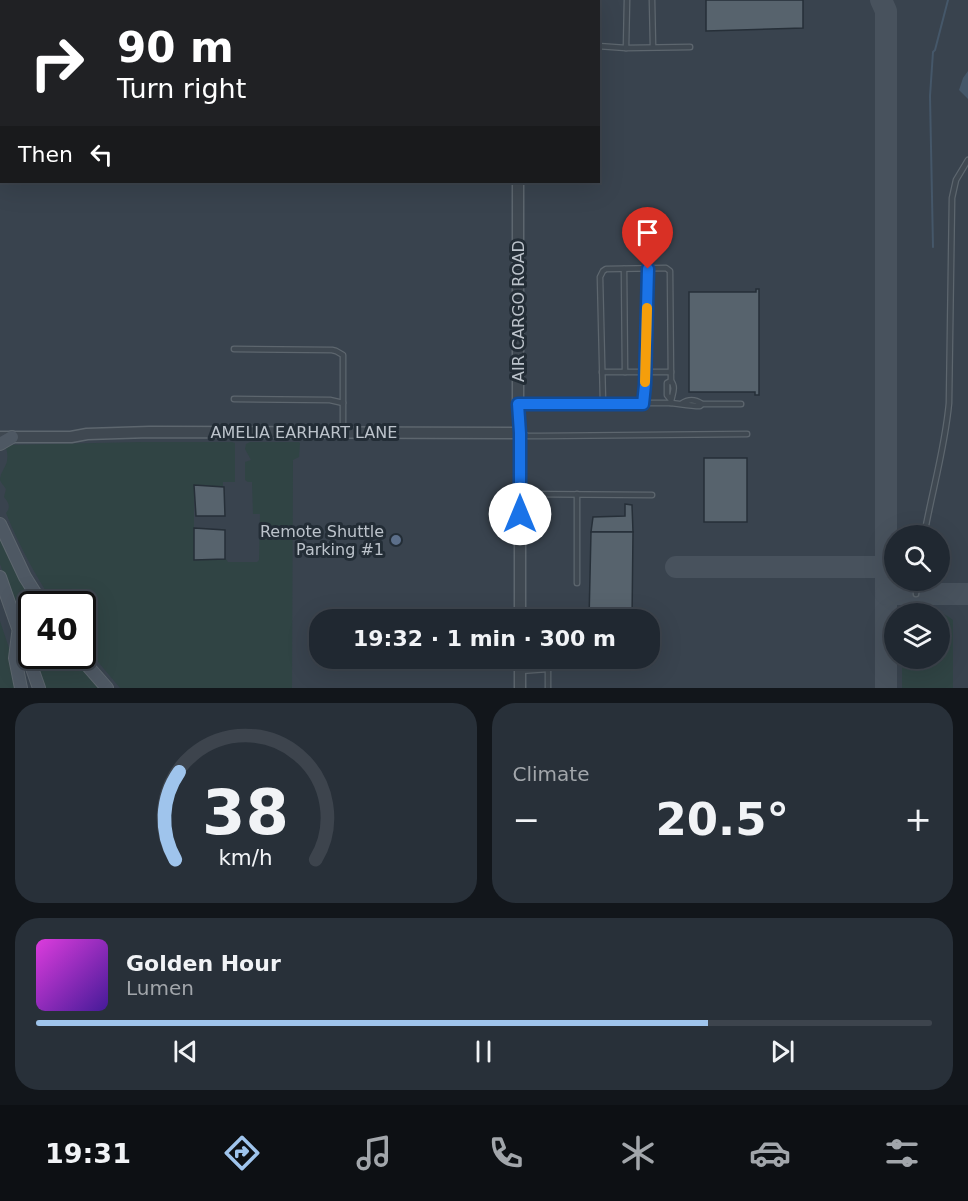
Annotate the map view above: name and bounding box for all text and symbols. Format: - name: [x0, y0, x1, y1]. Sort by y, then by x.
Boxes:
- text: 90 m: [117, 23, 234, 72]
- icon: right: [18, 24, 96, 102]
- text: Turn right: [117, 73, 246, 104]
- icon: left: [85, 138, 118, 171]
- text: Then: [18, 142, 73, 167]
- pin: [622, 207, 673, 269]
- icon: arrive: [631, 216, 664, 249]
- street label: AIR CARGO ROAD: [509, 240, 528, 382]
- street label: AMELIA EARHART LANE: [211, 423, 397, 442]
- position arrow: [488, 482, 552, 546]
- place label: Remote Shuttle Parking #1: [260, 522, 384, 559]
- map controls: [884, 525, 950, 669]
- button: search: [884, 525, 950, 591]
- marker: Remote Shuttle Parking #1: [389, 533, 403, 547]
- speed limit sign: 40: [18, 591, 96, 669]
- button: layers: [884, 603, 950, 669]
- text: 19:32 · 1 min · 300 m: [353, 626, 616, 651]
- text: Climate: [513, 762, 589, 786]
- text: 38: [202, 776, 289, 849]
- text: 20.5°: [655, 793, 789, 846]
- text: −: [513, 800, 540, 839]
- text: +: [904, 800, 932, 839]
- text: km/h: [219, 845, 273, 870]
- text: Golden Hour: [126, 951, 281, 976]
- text: Lumen: [126, 976, 194, 1000]
- icon: previous: [169, 1035, 202, 1068]
- icon: pause: [467, 1035, 500, 1068]
- icon: next: [766, 1035, 799, 1068]
- icon: directions: [221, 1132, 263, 1174]
- icon: music: [353, 1132, 395, 1174]
- icon: phone: [485, 1132, 527, 1174]
- icon: climate: [617, 1132, 659, 1174]
- icon: car: [749, 1132, 791, 1174]
- icon: filters: [881, 1132, 923, 1174]
- text: 19:31: [45, 1138, 131, 1169]

